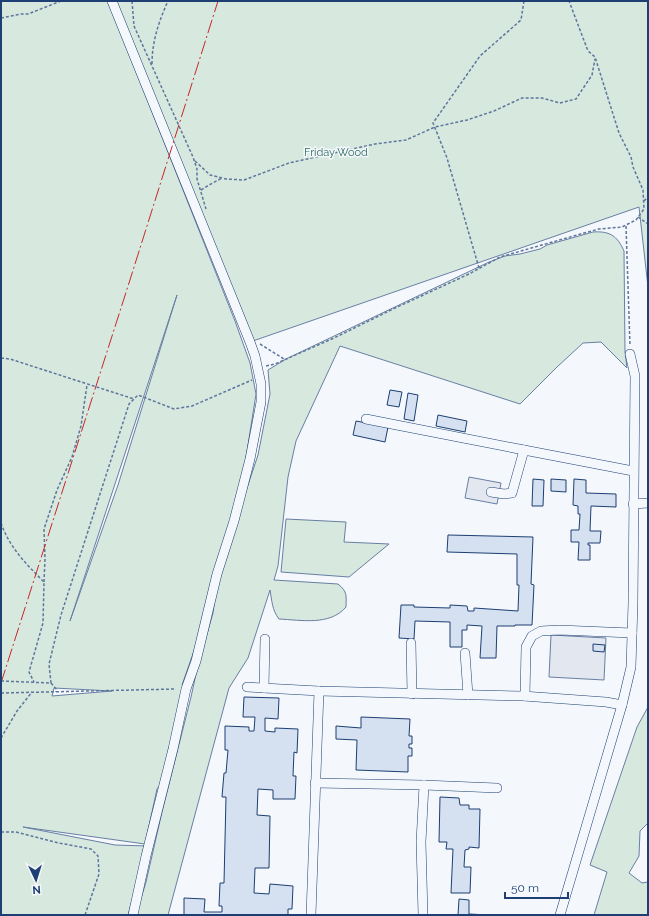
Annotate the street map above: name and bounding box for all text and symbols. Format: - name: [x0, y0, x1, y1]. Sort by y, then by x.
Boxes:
- park label: Friday Wood: [304, 146, 368, 159]
- north arrow: [16, 860, 56, 900]
- scale bar: [505, 874, 568, 900]
- text: 50 m: [511, 881, 539, 895]
- text: N: [32, 883, 41, 896]

